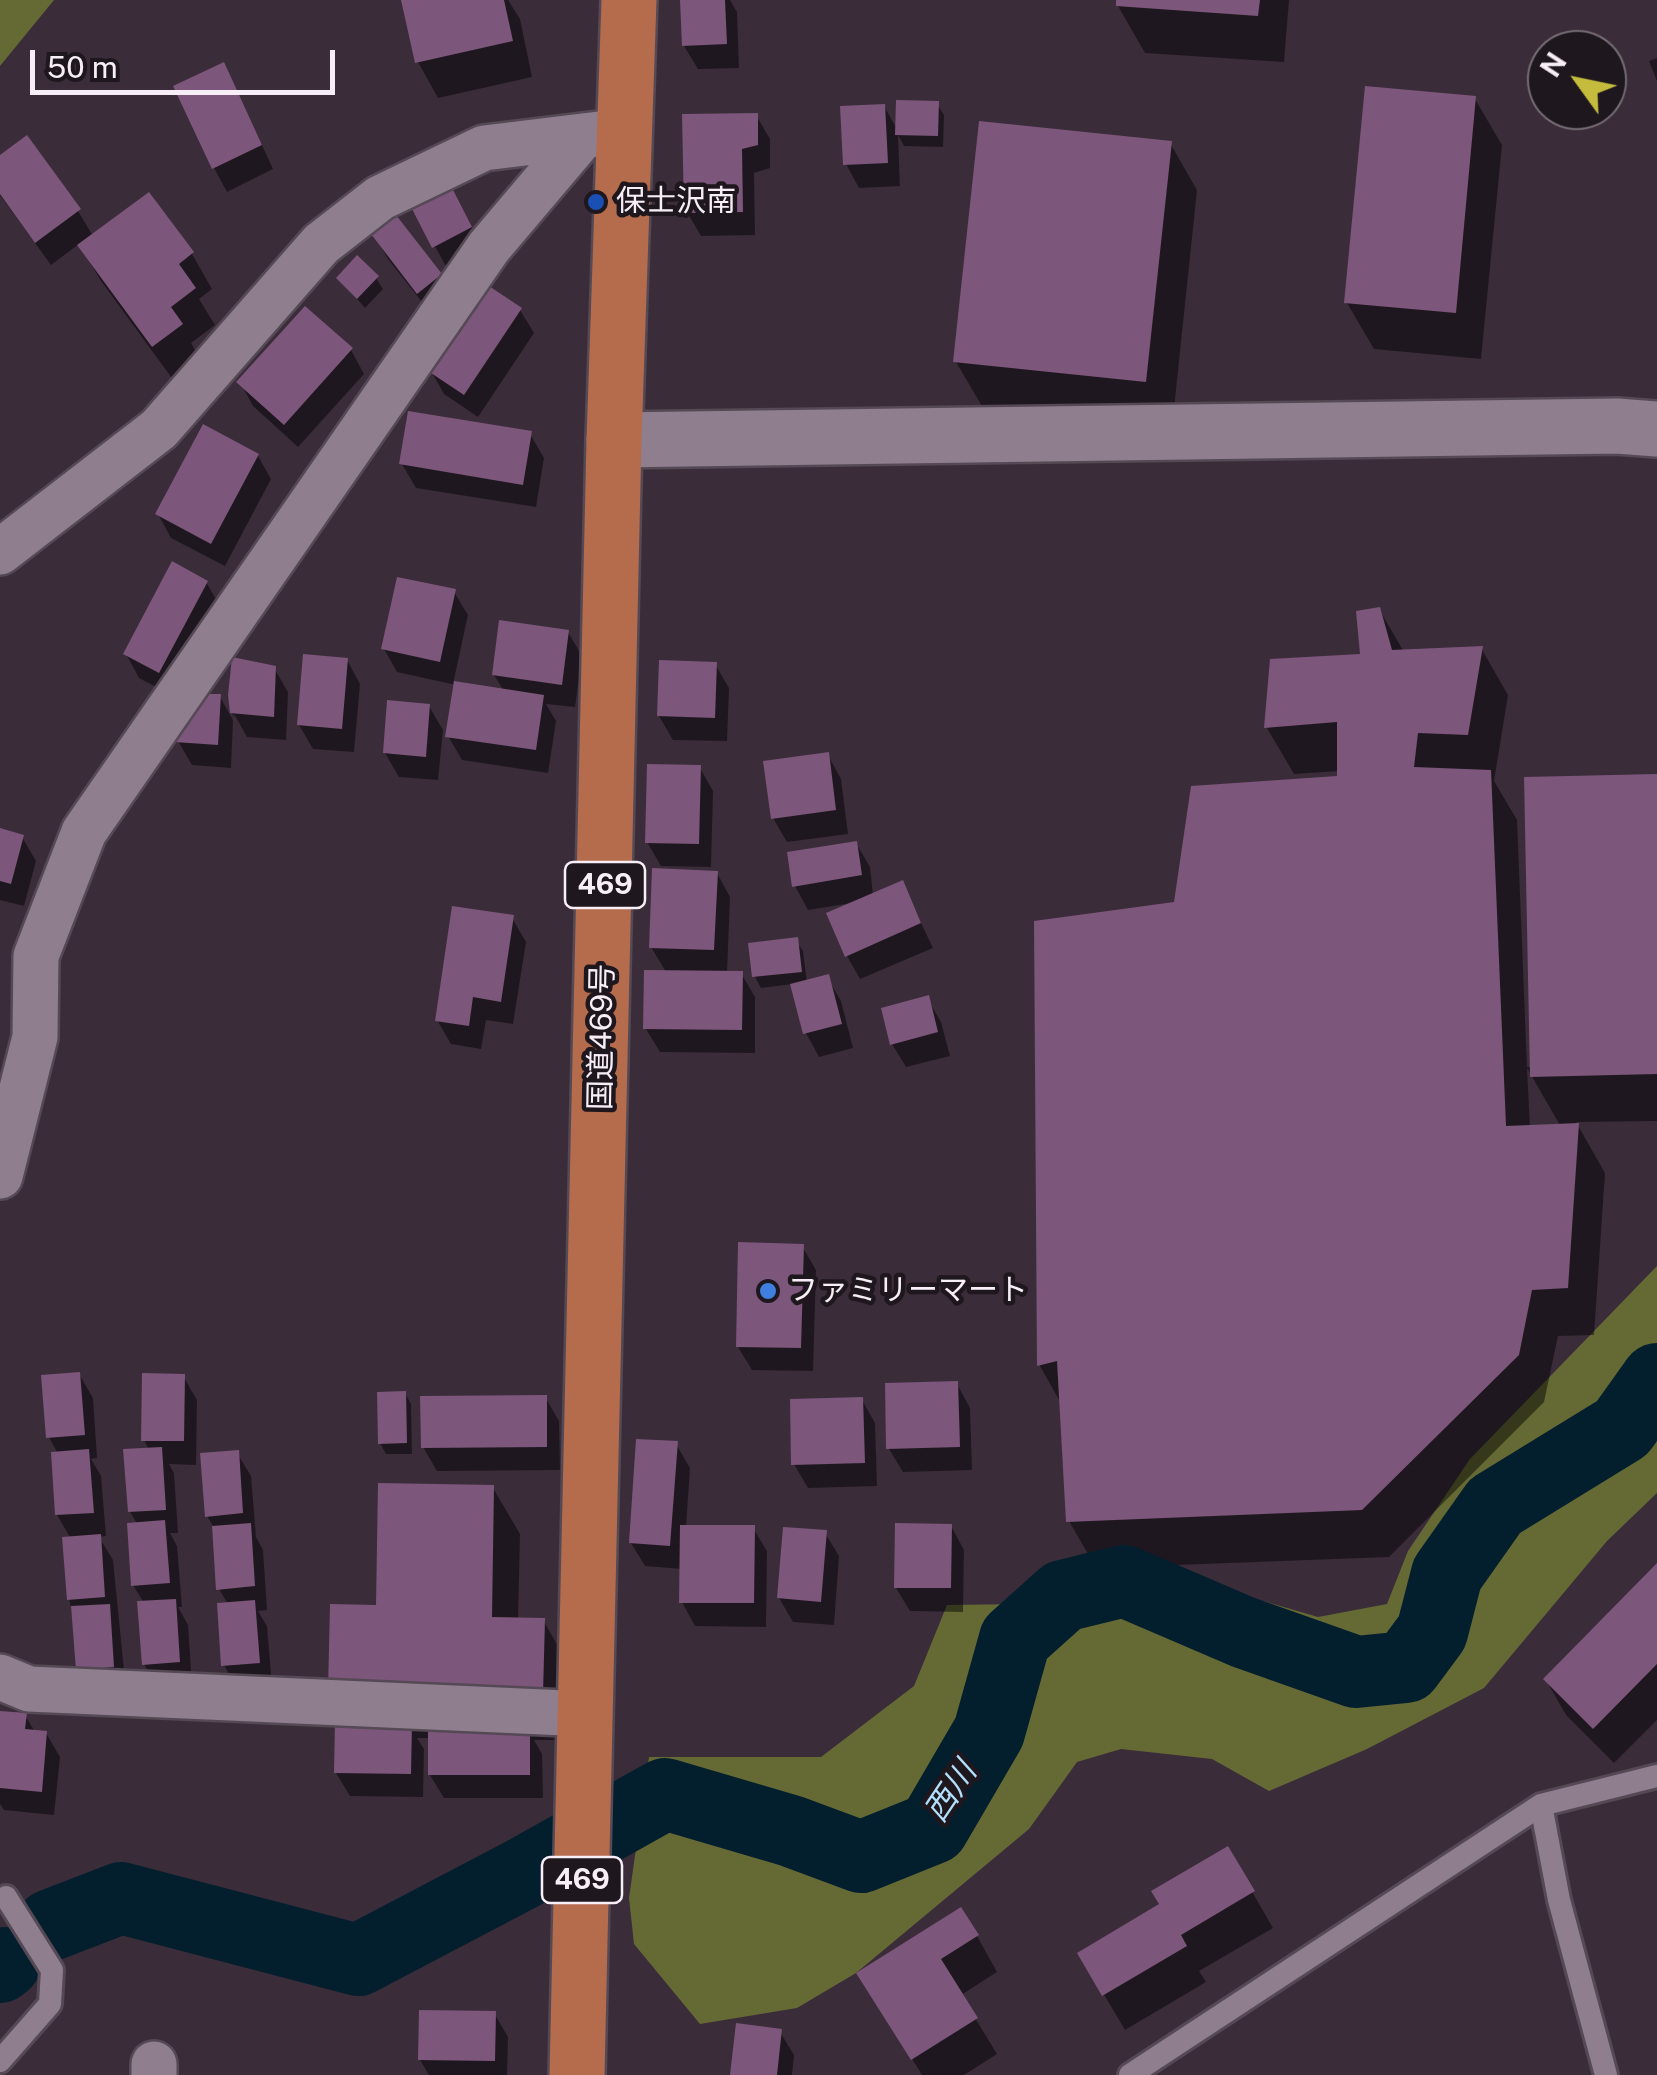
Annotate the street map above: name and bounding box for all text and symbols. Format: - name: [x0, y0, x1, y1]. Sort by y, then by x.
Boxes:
- scale bar: [35, 30, 340, 92]
- north arrow: [1527, 30, 1627, 130]
- text: N: [1533, 46, 1573, 83]
- text: 50 m: [47, 49, 118, 85]
- place label: 保士沢南: [616, 184, 736, 220]
- marker: 保士沢南: [585, 191, 607, 213]
- road number: 469: [565, 862, 645, 908]
- street label: 国道469号: [583, 964, 621, 1110]
- place label: ファミリーマート: [788, 1273, 1028, 1309]
- marker: ファミリーマート: [757, 1280, 779, 1302]
- water label: 西川: [917, 1755, 985, 1829]
- road number: 469: [542, 1857, 622, 1903]

